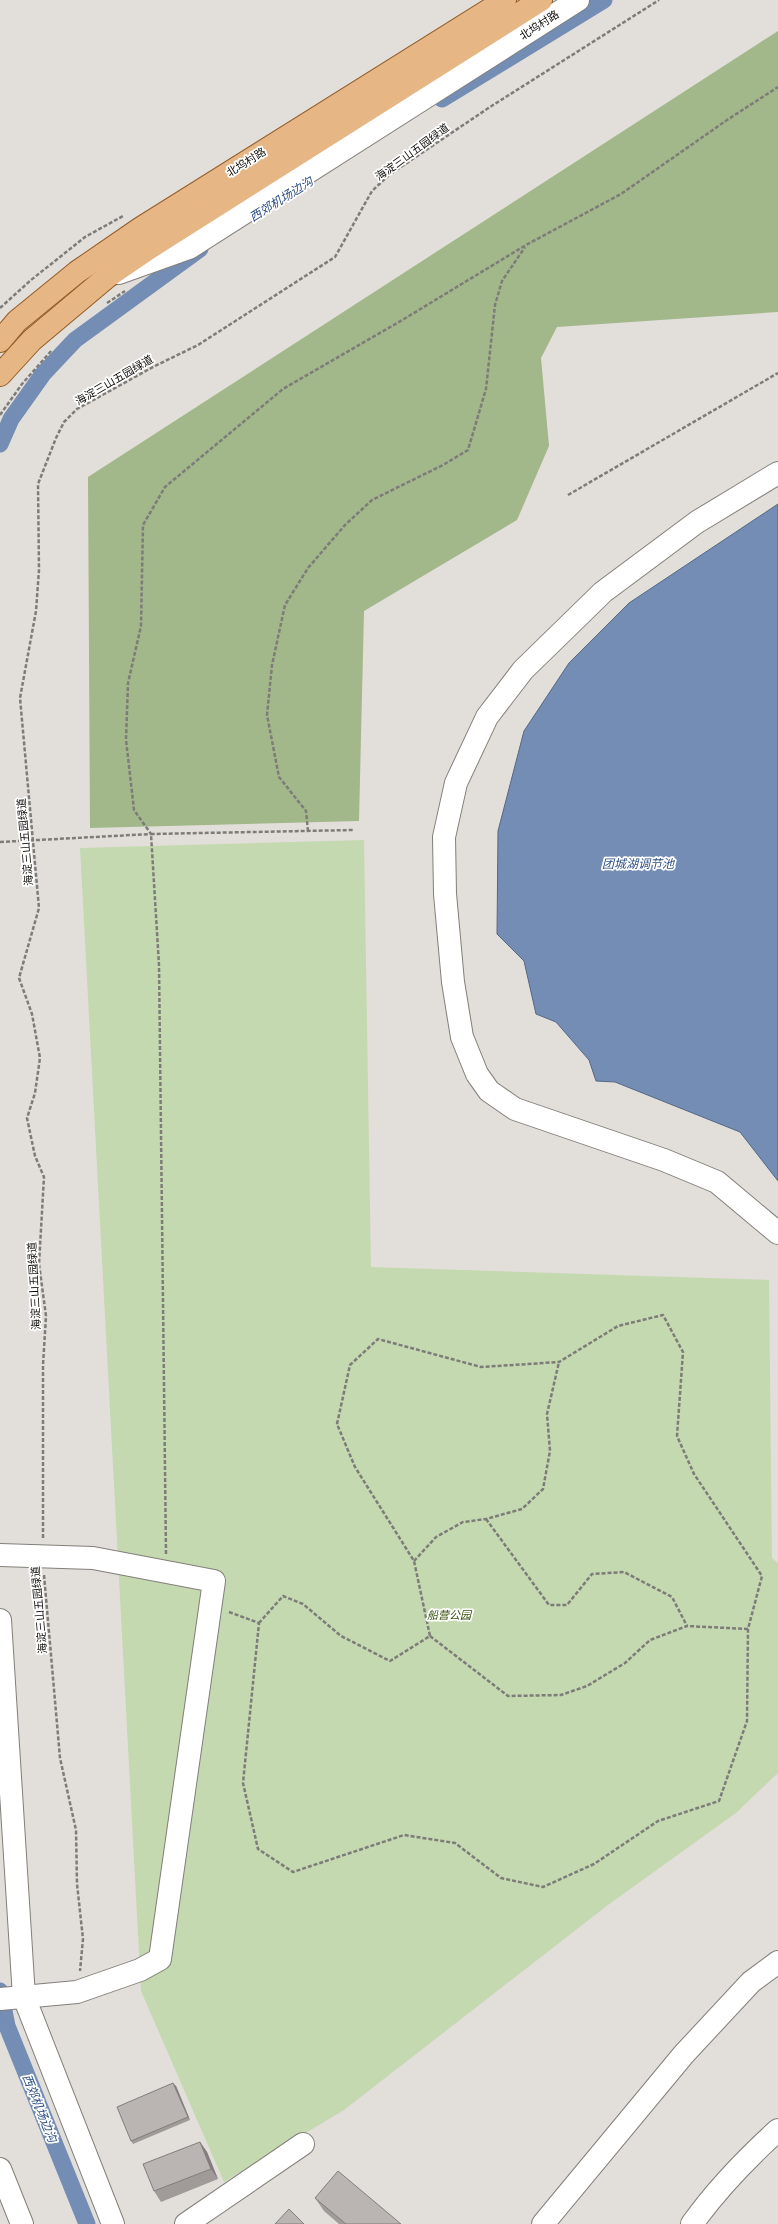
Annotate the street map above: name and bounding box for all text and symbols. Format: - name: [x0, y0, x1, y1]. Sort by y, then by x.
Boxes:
- street label: 北坞村路: [517, 7, 561, 43]
- street label: 海淀三山五园绿道: [372, 120, 452, 184]
- street label: 北坞村路: [224, 144, 268, 180]
- water label: 西郊机场边沟: [246, 173, 317, 224]
- street label: 海淀三山五园绿道: [72, 352, 156, 408]
- street label: 海淀三山五园绿道: [14, 798, 36, 886]
- water label: 团城湖调节池: [602, 856, 675, 871]
- street label: 海淀三山五园绿道: [25, 1242, 43, 1330]
- street label: 海淀三山五园绿道: [28, 1566, 50, 1654]
- park label: 船营公园: [427, 1608, 473, 1622]
- water label: 西郊机场边沟: [20, 2072, 61, 2146]

